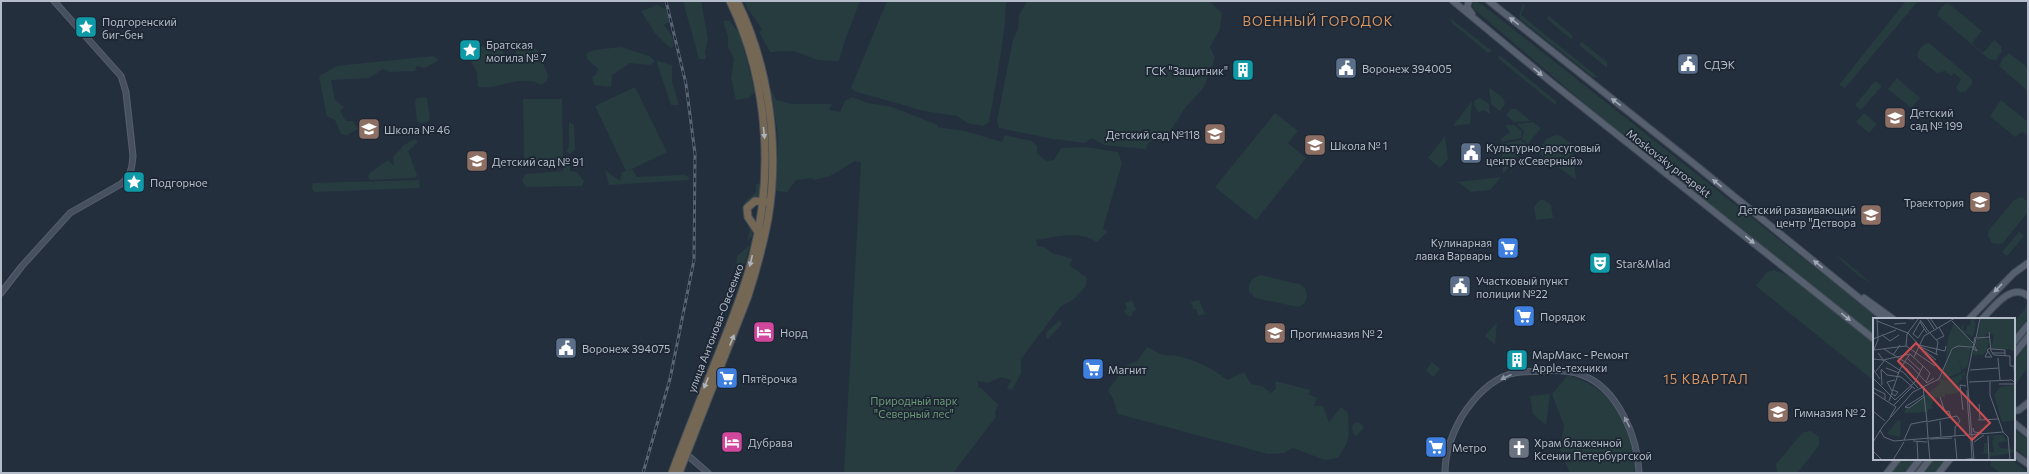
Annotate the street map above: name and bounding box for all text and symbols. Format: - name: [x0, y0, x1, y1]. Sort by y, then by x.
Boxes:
- district label: ВОЕННЫЙ ГОРОДОК: [1243, 13, 1393, 29]
- place icon: Подгоренский биг-бен: [73, 14, 99, 40]
- place label: Подгоренский биг-бен: [102, 15, 177, 41]
- one-way arrow: [1508, 17, 1519, 25]
- place icon: Братская могила № 7: [457, 37, 483, 63]
- place label: Братская могила № 7: [486, 38, 547, 64]
- public building icon: СДЭК: [1675, 51, 1701, 77]
- public building icon: Воронеж 394005: [1333, 55, 1359, 81]
- building icon: ГСК "Защитник": [1230, 57, 1256, 83]
- place label: СДЭК: [1704, 58, 1736, 71]
- place label: Воронеж 394005: [1362, 62, 1452, 75]
- place label: ГСК "Защитник": [1146, 64, 1228, 77]
- one-way arrow: [1533, 68, 1544, 77]
- one-way arrow: [1610, 97, 1621, 106]
- school or university icon: Детский сад № 199: [1882, 105, 1908, 131]
- place label: Детский сад № 199: [1910, 106, 1963, 132]
- school or university icon: Школа № 46: [356, 116, 382, 142]
- school or university icon: Детский сад №118: [1202, 121, 1228, 147]
- place label: Школа № 46: [384, 123, 450, 136]
- street label: Moskovsky prospekt: [1624, 126, 1714, 200]
- one-way arrow: [761, 127, 768, 139]
- place label: Детский сад №118: [1106, 128, 1200, 141]
- school or university icon: Школа № 1: [1302, 132, 1328, 158]
- place label: Школа № 1: [1330, 139, 1388, 152]
- public building icon: Культурно-досуговый центр «Северный»: [1458, 140, 1484, 166]
- place label: Культурно-досуговый центр «Северный»: [1486, 141, 1601, 167]
- school or university icon: Детский сад № 91: [464, 148, 490, 174]
- place label: Детский сад № 91: [492, 155, 584, 168]
- place icon: Подгорное: [121, 169, 147, 195]
- place label: Подгорное: [150, 176, 208, 189]
- one-way arrow: [1712, 178, 1723, 187]
- school or university icon: Траектория: [1967, 189, 1993, 215]
- place label: Траектория: [1904, 196, 1964, 209]
- school or university icon: Детский развивающий центр "Детвора: [1858, 202, 1884, 228]
- place label: Детский развивающий центр "Детвора: [1738, 203, 1856, 229]
- supermarket icon: Кулинарная лавка Варвары: [1495, 235, 1521, 261]
- place label: Кулинарная лавка Варвары: [1415, 236, 1492, 262]
- one-way arrow: [1745, 236, 1756, 244]
- theatre icon: Star&Mlad: [1587, 250, 1613, 276]
- one-way arrow: [748, 255, 754, 268]
- place label: Star&Mlad: [1616, 257, 1670, 270]
- one-way arrow: [1813, 260, 1824, 269]
- street label: улица Антонова-Овсеенко: [684, 261, 746, 394]
- public building icon: Участковый пункт полиции №22: [1447, 273, 1473, 299]
- place label: Участковый пункт полиции №22: [1476, 274, 1569, 300]
- one-way arrow: [1994, 283, 2003, 294]
- supermarket icon: Порядок: [1511, 303, 1537, 329]
- place label: Порядок: [1540, 310, 1586, 323]
- one-way arrow: [1840, 312, 1851, 321]
- inset map: [1873, 318, 2015, 460]
- hotel icon: Норд: [751, 319, 777, 345]
- school or university icon: Прогимназия № 2: [1262, 320, 1288, 346]
- place label: Норд: [780, 326, 808, 339]
- place label: Прогимназия № 2: [1290, 327, 1383, 340]
- one-way arrow: [729, 334, 735, 346]
- public building icon: Воронеж 394075: [553, 335, 579, 361]
- place label: Воронеж 394075: [582, 342, 670, 355]
- building icon: МарМакс - Ремонт Apple-техники: [1504, 347, 1530, 373]
- place label: МарМакс - Ремонт Apple-техники: [1532, 348, 1629, 374]
- supermarket icon: Магнит: [1080, 356, 1106, 382]
- place label: Магнит: [1108, 363, 1147, 376]
- supermarket icon: Пятёрочка: [714, 365, 740, 391]
- district label: 15 КВАРТАЛ: [1663, 371, 1749, 387]
- place label: Пятёрочка: [742, 372, 797, 385]
- one-way arrow: [1500, 373, 1512, 380]
- one-way arrow: [703, 378, 709, 390]
- park label: Природный парк "Северный лес": [870, 394, 958, 420]
- school or university icon: Гимназия № 2: [1765, 399, 1791, 425]
- place label: Гимназия № 2: [1794, 406, 1866, 419]
- one-way arrow: [1624, 416, 1630, 428]
- hotel icon: Дубрава: [719, 429, 745, 455]
- supermarket icon: Метро: [1423, 434, 1449, 460]
- church icon: Храм блаженной Ксении Петербургской: [1506, 435, 1532, 461]
- place label: Дубрава: [748, 436, 793, 449]
- place label: Храм блаженной Ксении Петербургской: [1534, 436, 1652, 462]
- place label: Метро: [1452, 441, 1487, 454]

